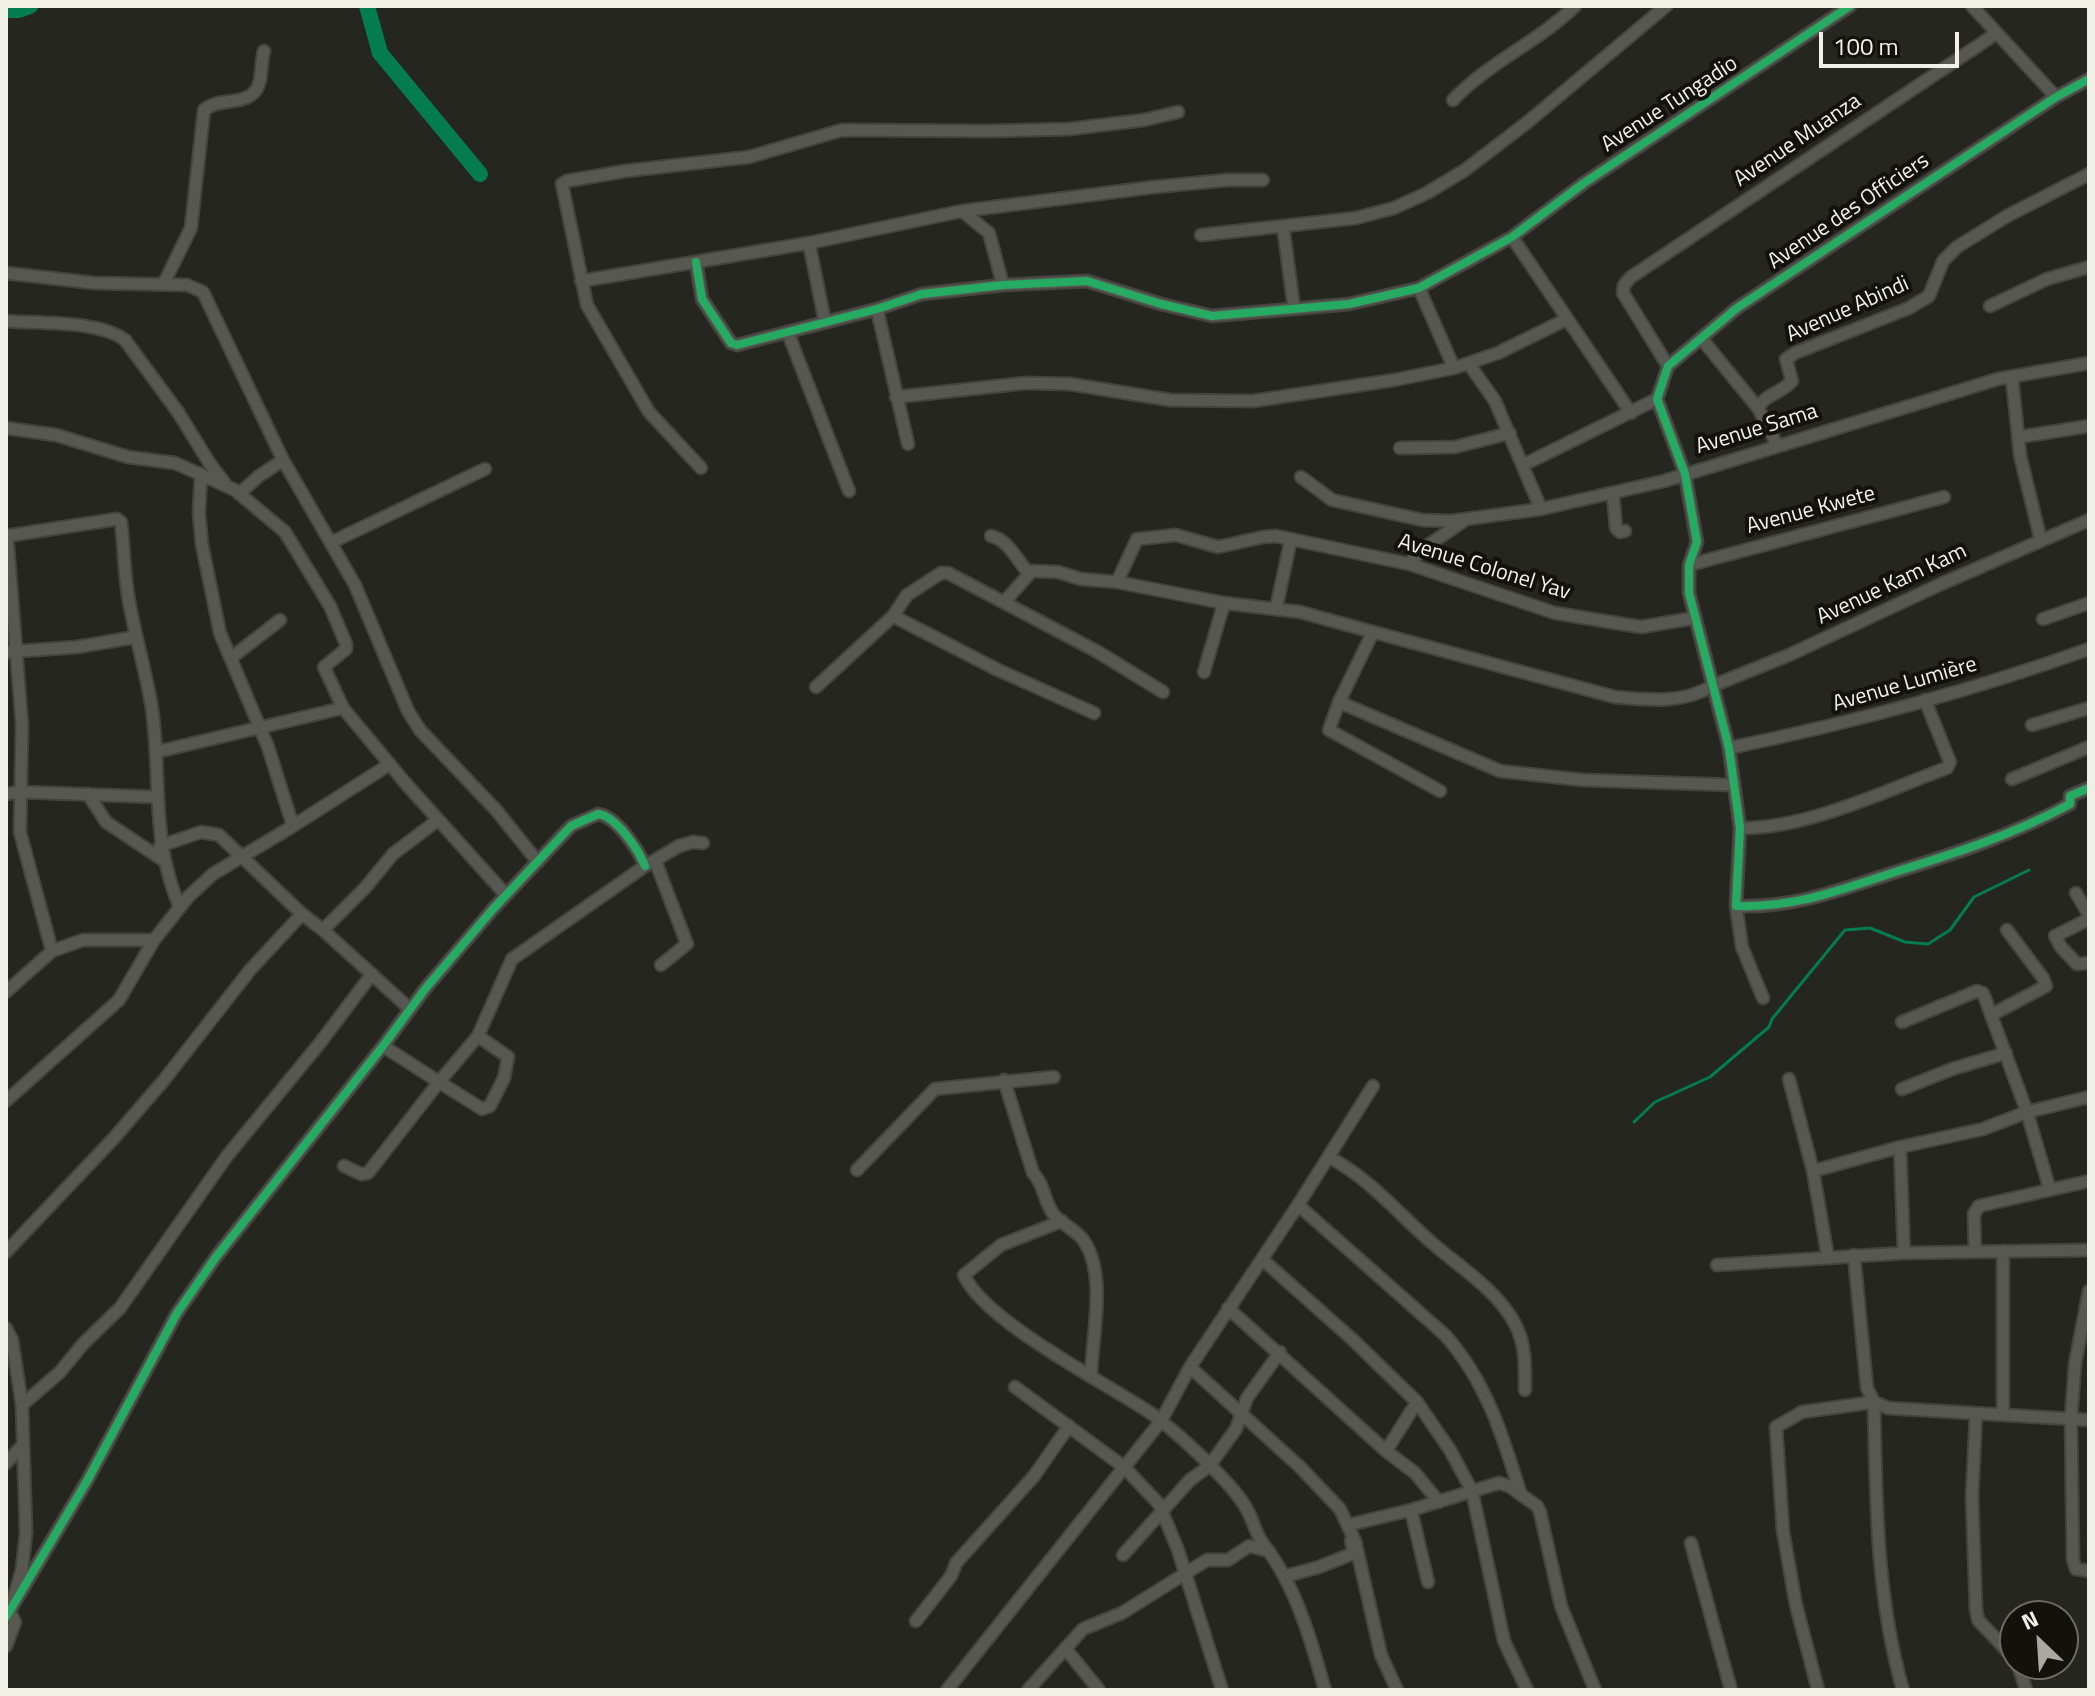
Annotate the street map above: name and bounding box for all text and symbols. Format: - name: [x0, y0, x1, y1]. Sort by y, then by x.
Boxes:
- scale bar: [1823, 16, 1963, 66]
- text: 100 m: [1833, 28, 1899, 64]
- street label: Avenue Tungadio: [1597, 51, 1743, 159]
- street label: Avenue Muanza: [1729, 89, 1867, 193]
- street label: Avenue des Officiers: [1763, 148, 1935, 276]
- street label: Avenue Abindi: [1783, 271, 1913, 349]
- street label: Avenue Sama: [1693, 399, 1821, 461]
- street label: Avenue Kwete: [1744, 481, 1878, 541]
- street label: Avenue Colonel Yav: [1395, 529, 1573, 607]
- street label: Avenue Kam Kam: [1813, 539, 1971, 631]
- street label: Avenue Lumière: [1830, 652, 1980, 718]
- north arrow: [1999, 1600, 2079, 1680]
- text: N: [2016, 1601, 2044, 1639]

